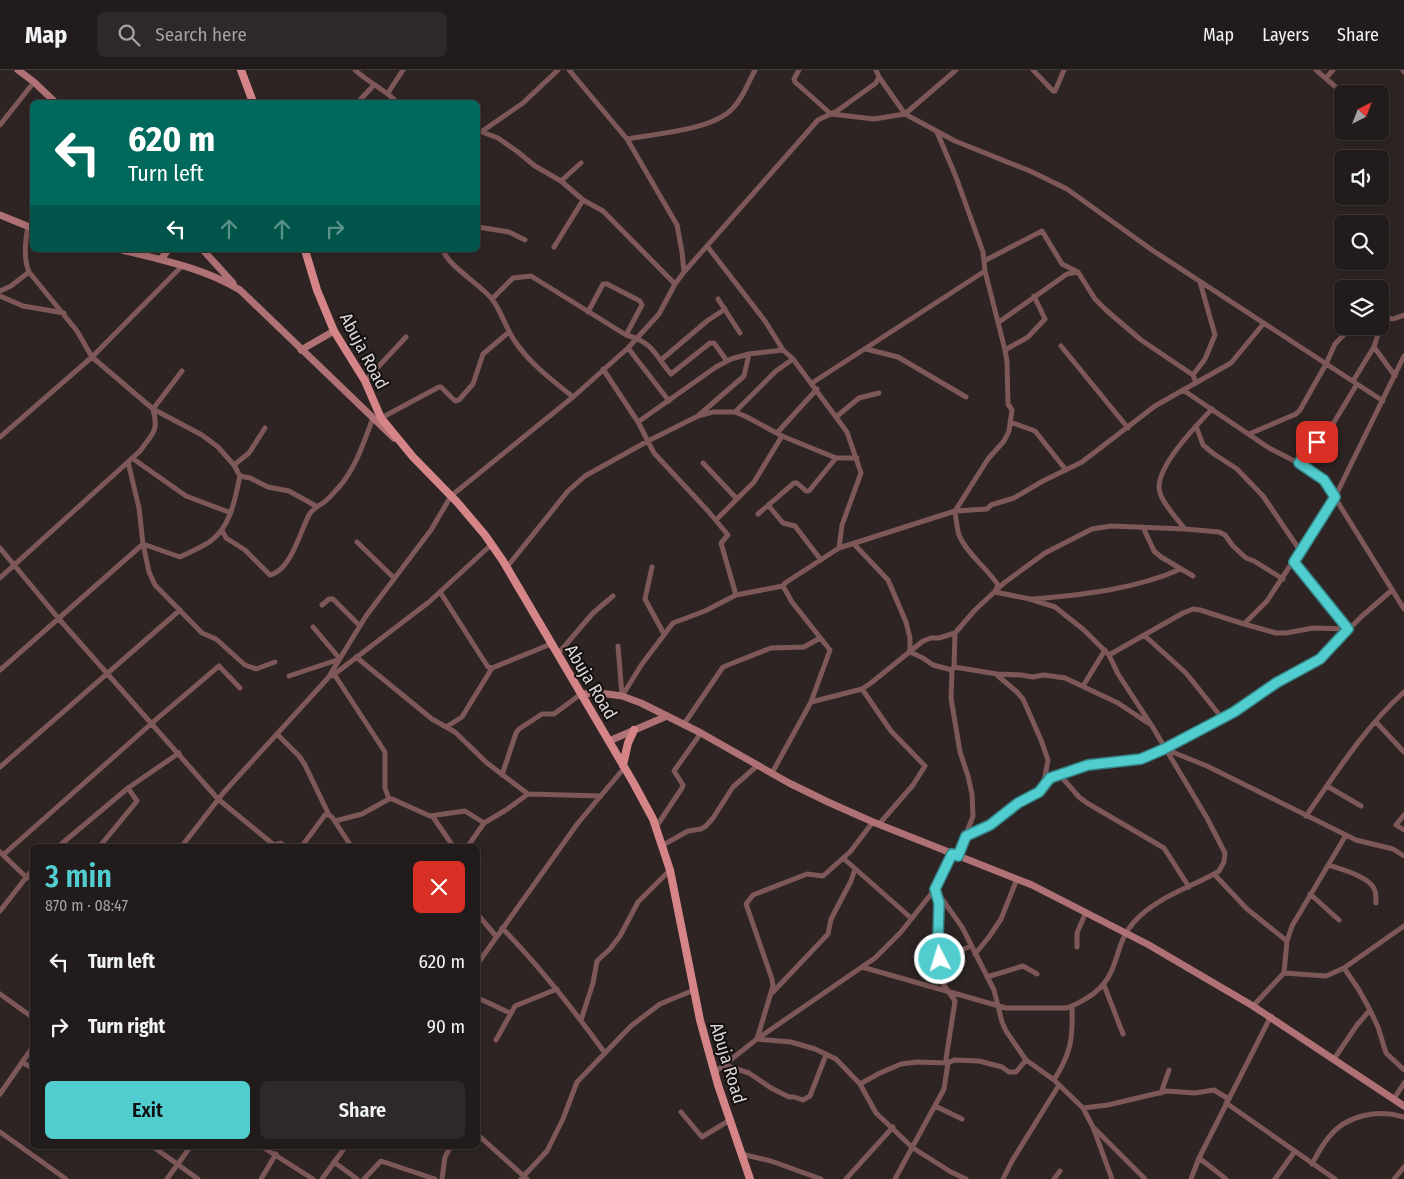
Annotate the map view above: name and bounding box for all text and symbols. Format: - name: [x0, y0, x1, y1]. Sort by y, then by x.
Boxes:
- search box: [97, 12, 447, 57]
- text: Map: [25, 21, 67, 49]
- icon: search: [115, 21, 143, 49]
- text: Search here: [155, 23, 247, 46]
- text: Map: [1203, 24, 1234, 46]
- text: Layers: [1262, 24, 1309, 46]
- text: Share: [1337, 24, 1379, 46]
- north arrow: [1334, 85, 1389, 140]
- map controls: [1334, 85, 1389, 335]
- text: 620 m: [128, 118, 215, 160]
- icon: left: [45, 120, 110, 185]
- button: sound: [1334, 150, 1389, 205]
- text: Turn left: [128, 160, 204, 187]
- icon: left: [162, 215, 190, 243]
- icon: ahead: [215, 215, 243, 243]
- icon: ahead: [268, 215, 296, 243]
- icon: right: [321, 215, 349, 243]
- button: search: [1334, 215, 1389, 270]
- button: layers: [1334, 280, 1389, 335]
- street label: Abuja Road: [335, 309, 393, 393]
- pin: [1296, 421, 1338, 463]
- icon: arrive: [1303, 428, 1331, 456]
- street label: Abuja Road: [560, 641, 622, 723]
- text: 3 min: [45, 859, 112, 895]
- button: close: [413, 861, 465, 913]
- text: 870 m · 08:47: [45, 896, 128, 915]
- position arrow: [913, 932, 965, 984]
- icon: left: [45, 948, 73, 976]
- text: Turn left: [88, 950, 155, 973]
- text: 620 m: [418, 950, 465, 973]
- icon: right: [45, 1013, 73, 1041]
- text: Turn right: [88, 1015, 165, 1038]
- text: 90 m: [427, 1015, 465, 1038]
- street label: Abuja Road: [705, 1020, 751, 1106]
- button: Exit: [45, 1081, 250, 1139]
- button: Share: [260, 1081, 465, 1139]

